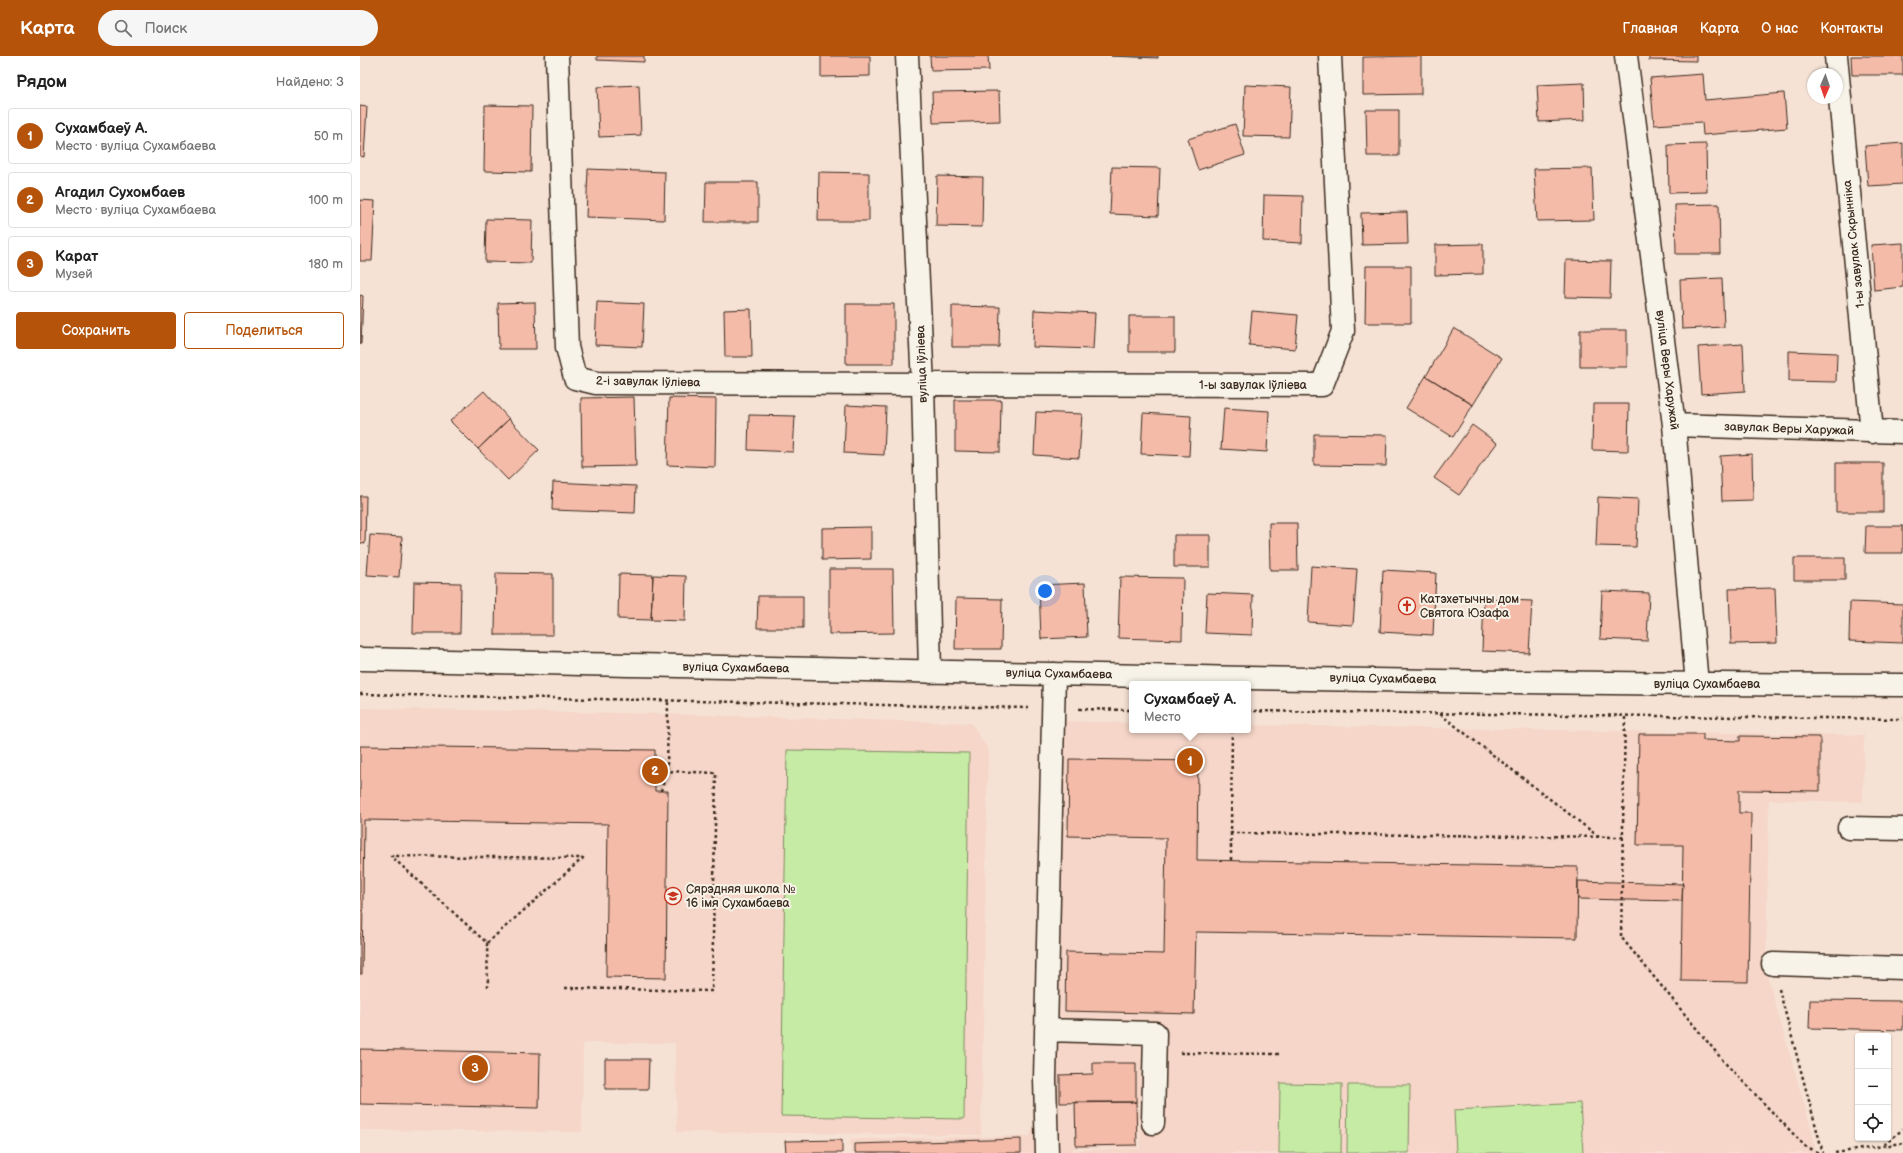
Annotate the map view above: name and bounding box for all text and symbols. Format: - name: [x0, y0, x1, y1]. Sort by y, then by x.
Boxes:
- search box: [98, 10, 378, 46]
- text: Карта: [20, 17, 74, 40]
- icon: search: [112, 17, 134, 39]
- text: Поиск: [144, 19, 187, 38]
- text: Главная: [1623, 20, 1678, 37]
- text: Карта: [1700, 20, 1739, 37]
- text: О нас: [1761, 20, 1798, 37]
- text: Контакты: [1820, 20, 1883, 37]
- north arrow: [1807, 68, 1843, 104]
- text: Рядом: [16, 72, 67, 92]
- text: Найдено: 3: [276, 74, 344, 90]
- text: Сухамбаеў А.: [55, 119, 148, 138]
- text: 1: [27, 128, 33, 144]
- text: 50 m: [314, 128, 343, 144]
- text: Место · вуліца Сухамбаева: [55, 138, 216, 154]
- street label: 1-ы завулак Скрынніка: [1840, 179, 1868, 309]
- text: Агадил Сухомбаев: [55, 183, 185, 202]
- text: 2: [26, 192, 34, 208]
- text: 100 m: [308, 192, 343, 208]
- text: Место · вуліца Сухамбаева: [55, 202, 216, 218]
- text: Карат: [55, 247, 99, 266]
- text: 3: [26, 256, 34, 272]
- text: 180 m: [308, 256, 343, 272]
- text: Музей: [55, 266, 93, 282]
- street label: вуліца Веры Харужай: [1652, 309, 1682, 431]
- button: Сохранить: [16, 312, 176, 349]
- button: Поделиться: [184, 312, 344, 349]
- street label: вуліца Іўліева: [913, 325, 931, 403]
- street label: 2-і завулак Іўліева: [596, 374, 700, 390]
- street label: 1-ы завулак Іўліева: [1199, 378, 1307, 393]
- street label: завулак Веры Харужай: [1724, 419, 1854, 439]
- your location: [1035, 581, 1055, 601]
- place label: Катэхетычны дом Святога Юзафа: [1420, 592, 1519, 621]
- church icon: Катэхетычны дом Святога Юзафа: [1397, 596, 1417, 616]
- street label: вуліца Сухамбаева: [683, 660, 789, 676]
- street label: вуліца Сухамбаева: [1006, 666, 1112, 682]
- street label: вуліца Сухамбаева: [1330, 671, 1436, 687]
- street label: вуліца Сухамбаева: [1654, 677, 1760, 692]
- popup: [1129, 681, 1251, 733]
- text: Сухамбаеў А.: [1144, 690, 1236, 709]
- text: Место: [1144, 709, 1181, 725]
- pin: 1: [1177, 746, 1203, 776]
- pin: 2: [642, 756, 668, 786]
- place label: Сярэдняя школа № 16 імя Сухамбаева: [686, 882, 796, 911]
- school or university icon: Сярэдняя школа № 16 імя Сухамбаева: [663, 886, 683, 906]
- map controls: [1855, 1033, 1891, 1141]
- button: +: [1855, 1033, 1891, 1069]
- pin: 3: [462, 1053, 488, 1083]
- button: −: [1855, 1069, 1891, 1105]
- button: locate: [1855, 1105, 1891, 1141]

